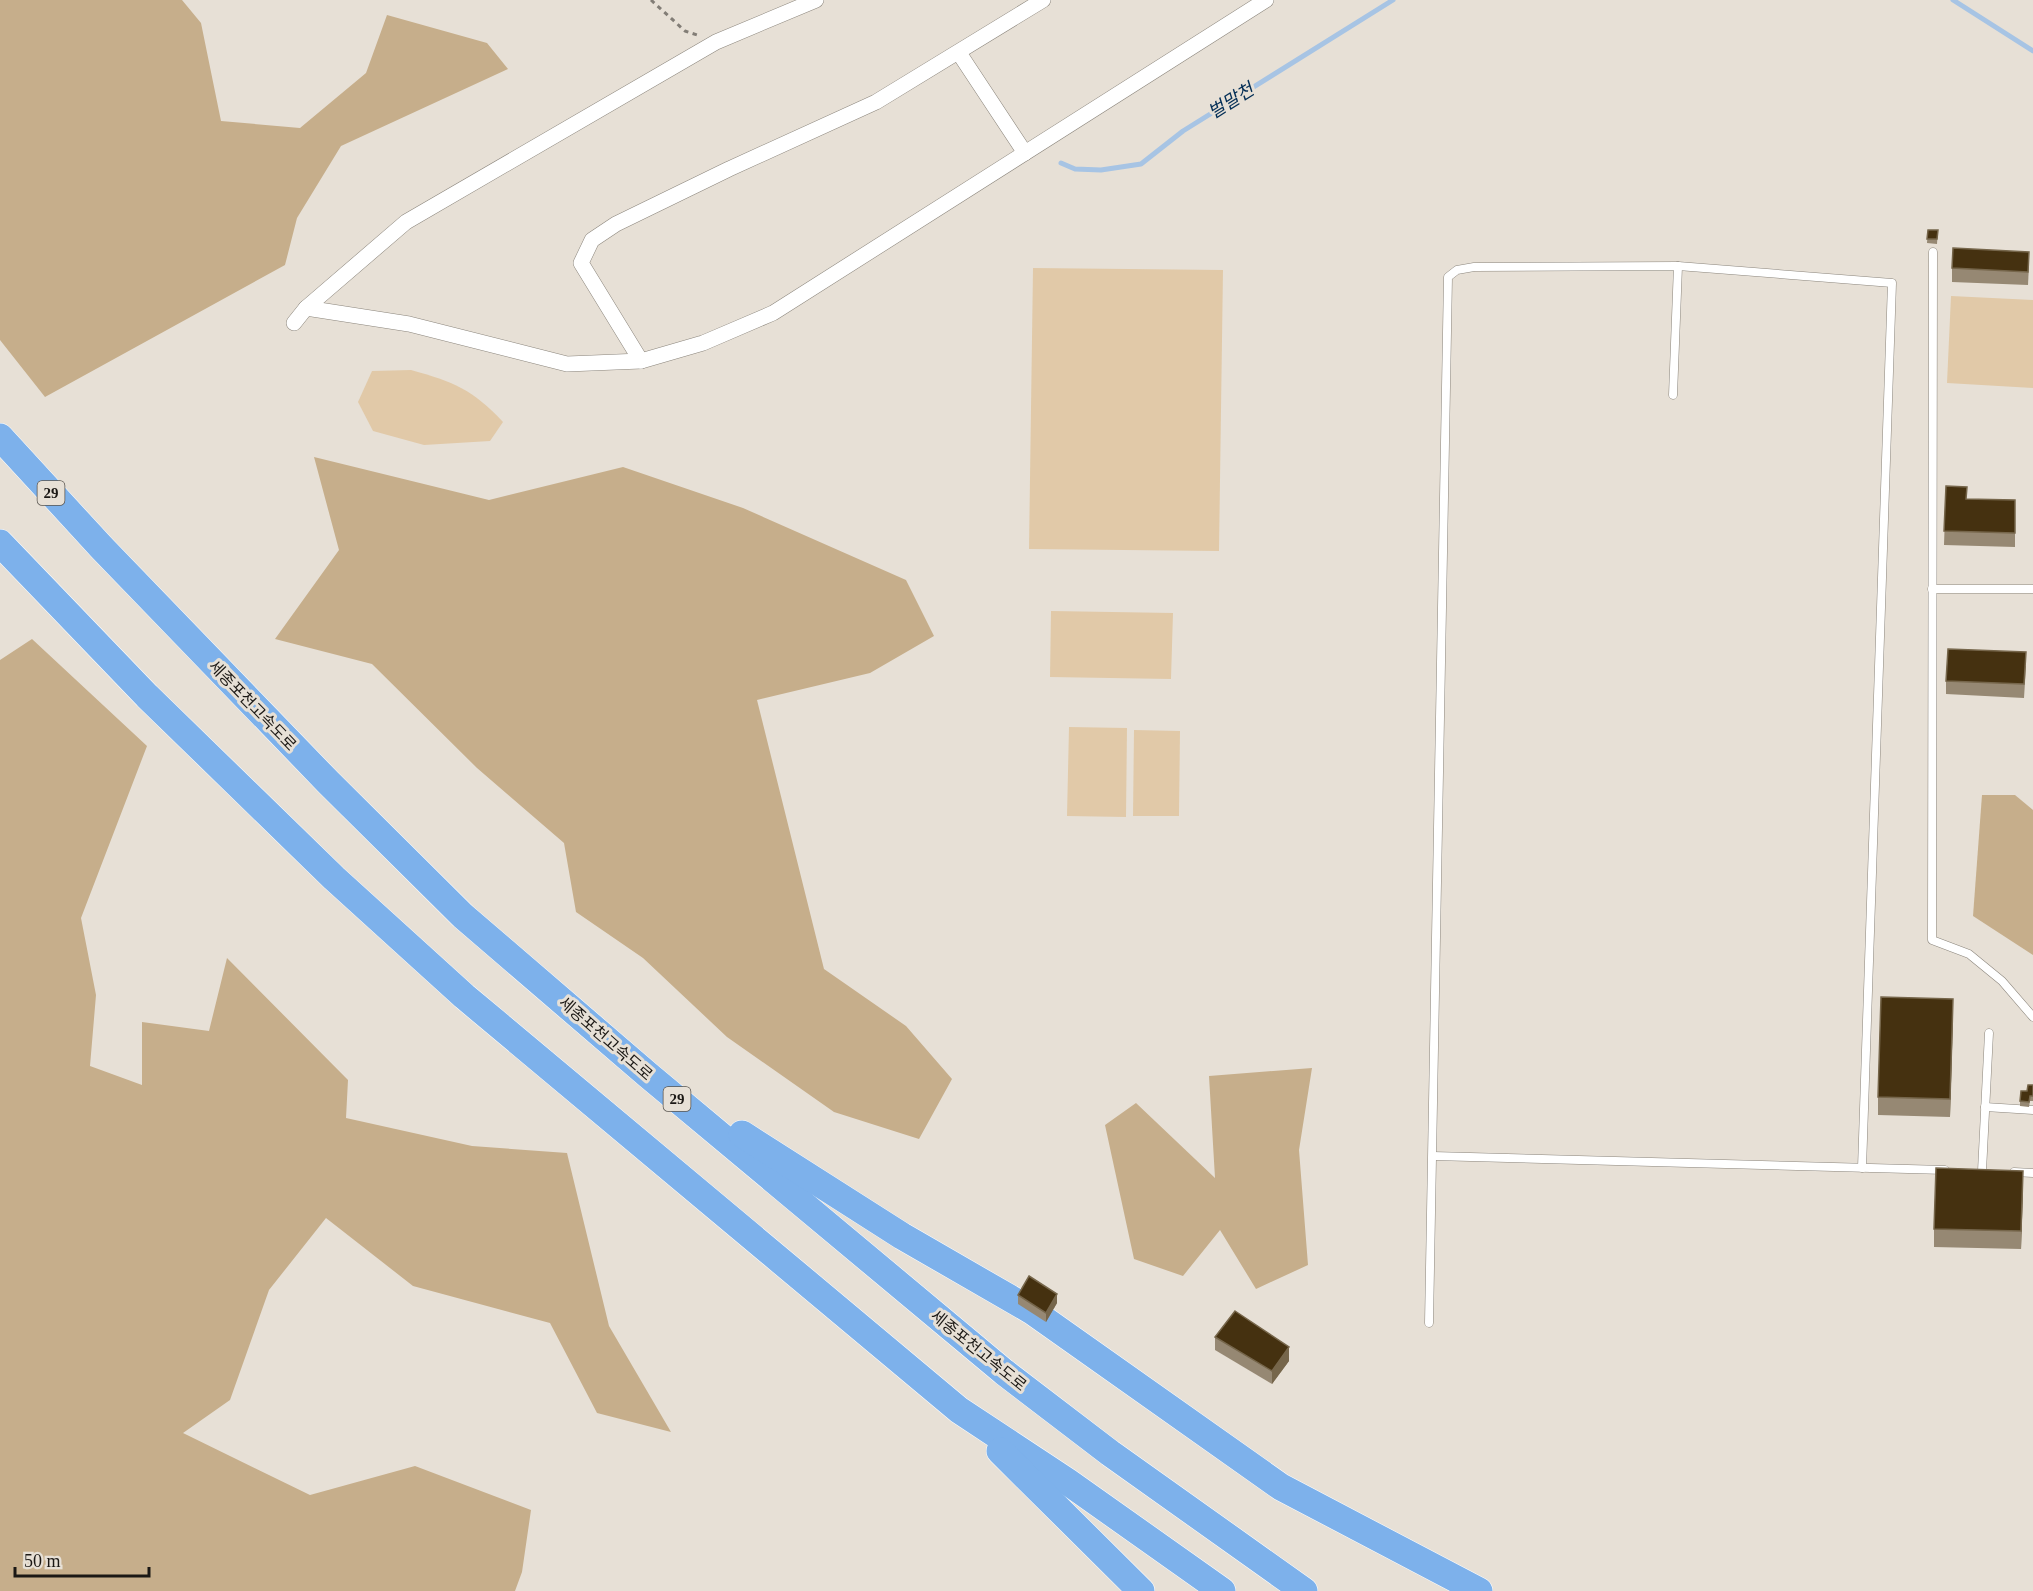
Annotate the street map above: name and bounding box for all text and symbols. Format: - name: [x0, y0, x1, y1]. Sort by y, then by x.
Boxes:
- water label: 벌말천: [1205, 78, 1259, 123]
- road number: 29: [38, 481, 64, 505]
- street label: 세종포천고속도로: [206, 657, 300, 754]
- street label: 세종포천고속도로: [556, 993, 656, 1084]
- road number: 29: [664, 1087, 690, 1111]
- street label: 세종포천고속도로: [928, 1307, 1030, 1394]
- scale bar: [15, 1540, 148, 1578]
- text: 50 m: [24, 1551, 61, 1571]

